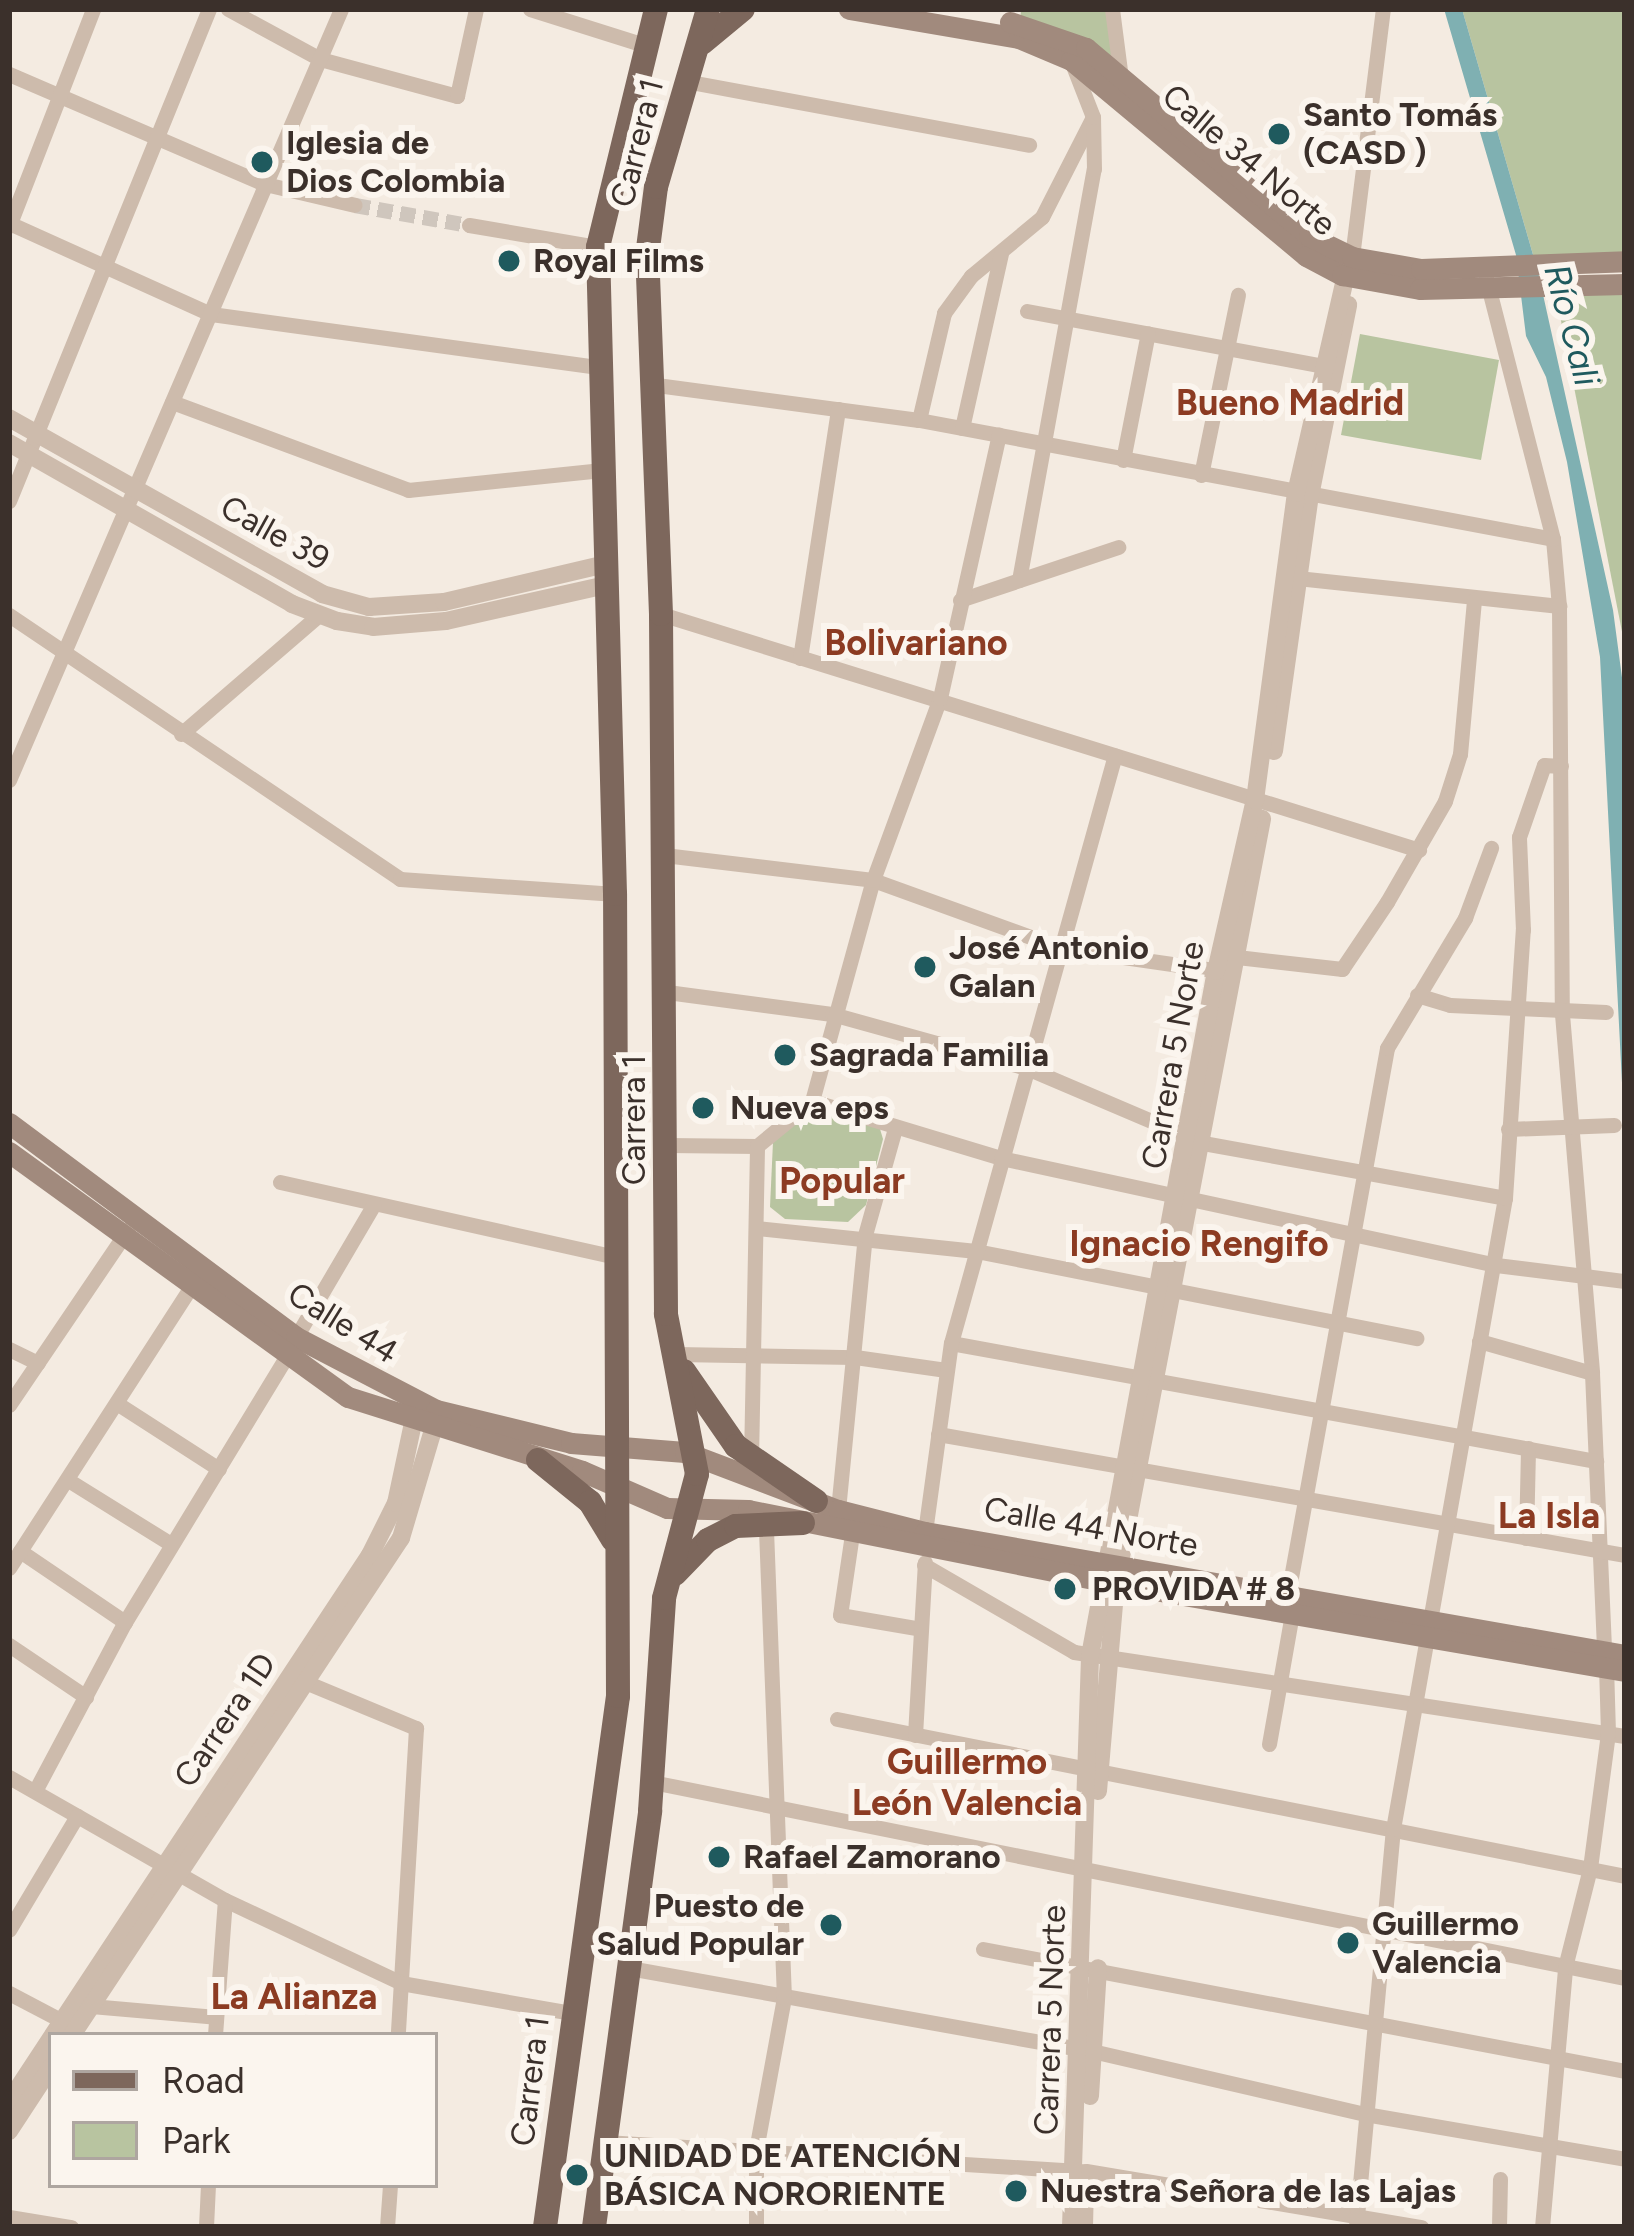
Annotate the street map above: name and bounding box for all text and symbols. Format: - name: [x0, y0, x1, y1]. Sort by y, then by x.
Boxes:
- street label: Carrera 1: [602, 75, 672, 211]
- street label: Calle 34 Norte: [1154, 76, 1344, 244]
- place label: Santo Tomás (CASD ): [1303, 95, 1497, 173]
- marker: Santo Tomás (CASD ): [1266, 121, 1292, 147]
- place label: Iglesia de Dios Colombia: [286, 123, 505, 201]
- marker: Iglesia de Dios Colombia: [249, 149, 275, 175]
- place label: Royal Films: [533, 241, 704, 281]
- marker: Royal Films: [496, 248, 522, 274]
- water label: Río Cali: [1535, 259, 1609, 391]
- district label: Bueno Madrid: [1176, 381, 1404, 425]
- street label: Calle 39: [214, 487, 336, 579]
- district label: Bolivariano: [824, 621, 1008, 665]
- place label: José Antonio Galan: [949, 928, 1149, 1006]
- street label: Carrera 5 Norte: [1133, 938, 1213, 1172]
- marker: José Antonio Galan: [912, 954, 938, 980]
- place label: Sagrada Familia: [809, 1035, 1049, 1075]
- marker: Sagrada Familia: [772, 1042, 798, 1068]
- street label: Carrera 1: [614, 1055, 654, 1185]
- place label: Nueva eps: [730, 1088, 889, 1128]
- marker: Nueva eps: [687, 1092, 719, 1124]
- district label: Popular: [779, 1159, 905, 1203]
- district label: Ignacio Rengifo: [1069, 1222, 1329, 1266]
- street label: Calle 44: [281, 1274, 405, 1372]
- street label: Calle 44 Norte: [981, 1489, 1201, 1565]
- district label: La Isla: [1498, 1494, 1600, 1538]
- place label: PROVIDA # 8: [1092, 1569, 1295, 1609]
- marker: PROVIDA # 8: [1049, 1573, 1081, 1605]
- street label: Carrera 1D: [166, 1645, 284, 1795]
- district label: Guillermo León Valencia: [852, 1739, 1082, 1824]
- place label: Rafael Zamorano: [743, 1837, 1001, 1877]
- marker: Rafael Zamorano: [706, 1844, 732, 1870]
- place label: Puesto de Salud Popular: [596, 1886, 804, 1964]
- street label: Carrera 5 Norte: [1026, 1904, 1074, 2136]
- place label: Guillermo Valencia: [1372, 1904, 1519, 1982]
- marker: Puesto de Salud Popular: [815, 1909, 847, 1941]
- marker: Guillermo Valencia: [1335, 1930, 1361, 1956]
- district label: La Alianza: [210, 1975, 378, 2019]
- street label: Carrera 1: [502, 2014, 558, 2148]
- legend: [48, 2032, 438, 2188]
- text: Road: [162, 2059, 245, 2102]
- text: Park: [162, 2119, 230, 2162]
- place label: UNIDAD DE ATENCIÓN BÁSICA NORORIENTE: [604, 2136, 961, 2214]
- marker: UNIDAD DE ATENCIÓN BÁSICA NORORIENTE: [561, 2159, 593, 2191]
- place label: Nuestra Señora de las Lajas: [1040, 2171, 1456, 2211]
- marker: Nuestra Señora de las Lajas: [1003, 2178, 1029, 2204]

